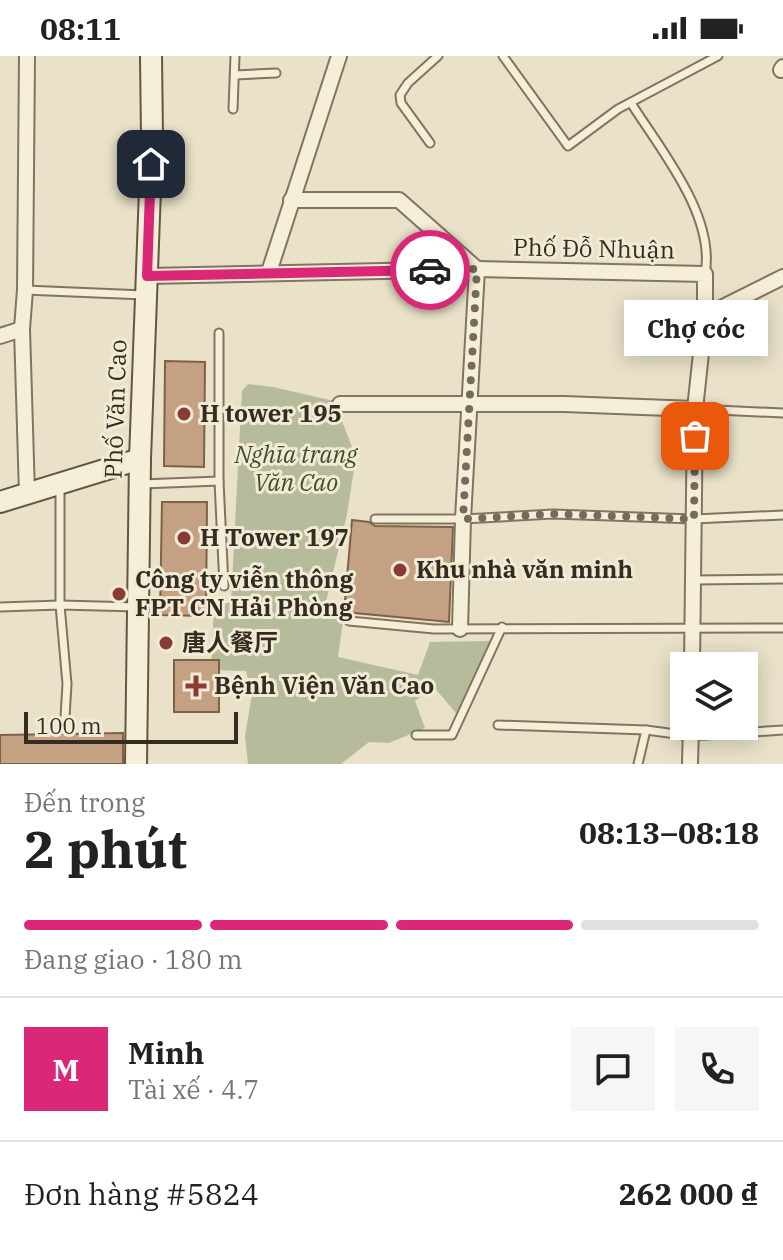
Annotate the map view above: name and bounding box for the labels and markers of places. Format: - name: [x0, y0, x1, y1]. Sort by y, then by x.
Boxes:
- pin: [117, 130, 185, 198]
- callout: Chợ cóc: [623, 300, 767, 356]
- place label: H tower 195: [200, 397, 342, 429]
- pin: [661, 402, 729, 470]
- marker: H tower 195: [175, 405, 193, 423]
- place label: H Tower 197: [200, 521, 349, 553]
- marker: H Tower 197: [175, 529, 193, 547]
- place label: Khu nhà văn minh: [416, 553, 633, 585]
- marker: Khu nhà văn minh: [391, 561, 409, 579]
- place label: Công ty viễn thông FPT CN Hải Phòng: [135, 563, 353, 623]
- marker: Công ty viễn thông FPT CN Hải Phòng: [110, 585, 128, 603]
- place label: 唐人餐厅: [182, 626, 278, 658]
- marker: 唐人餐厅: [157, 634, 175, 652]
- place label: Bệnh Viện Văn Cao: [214, 669, 434, 701]
- marker: Bệnh Viện Văn Cao: [185, 675, 207, 697]

